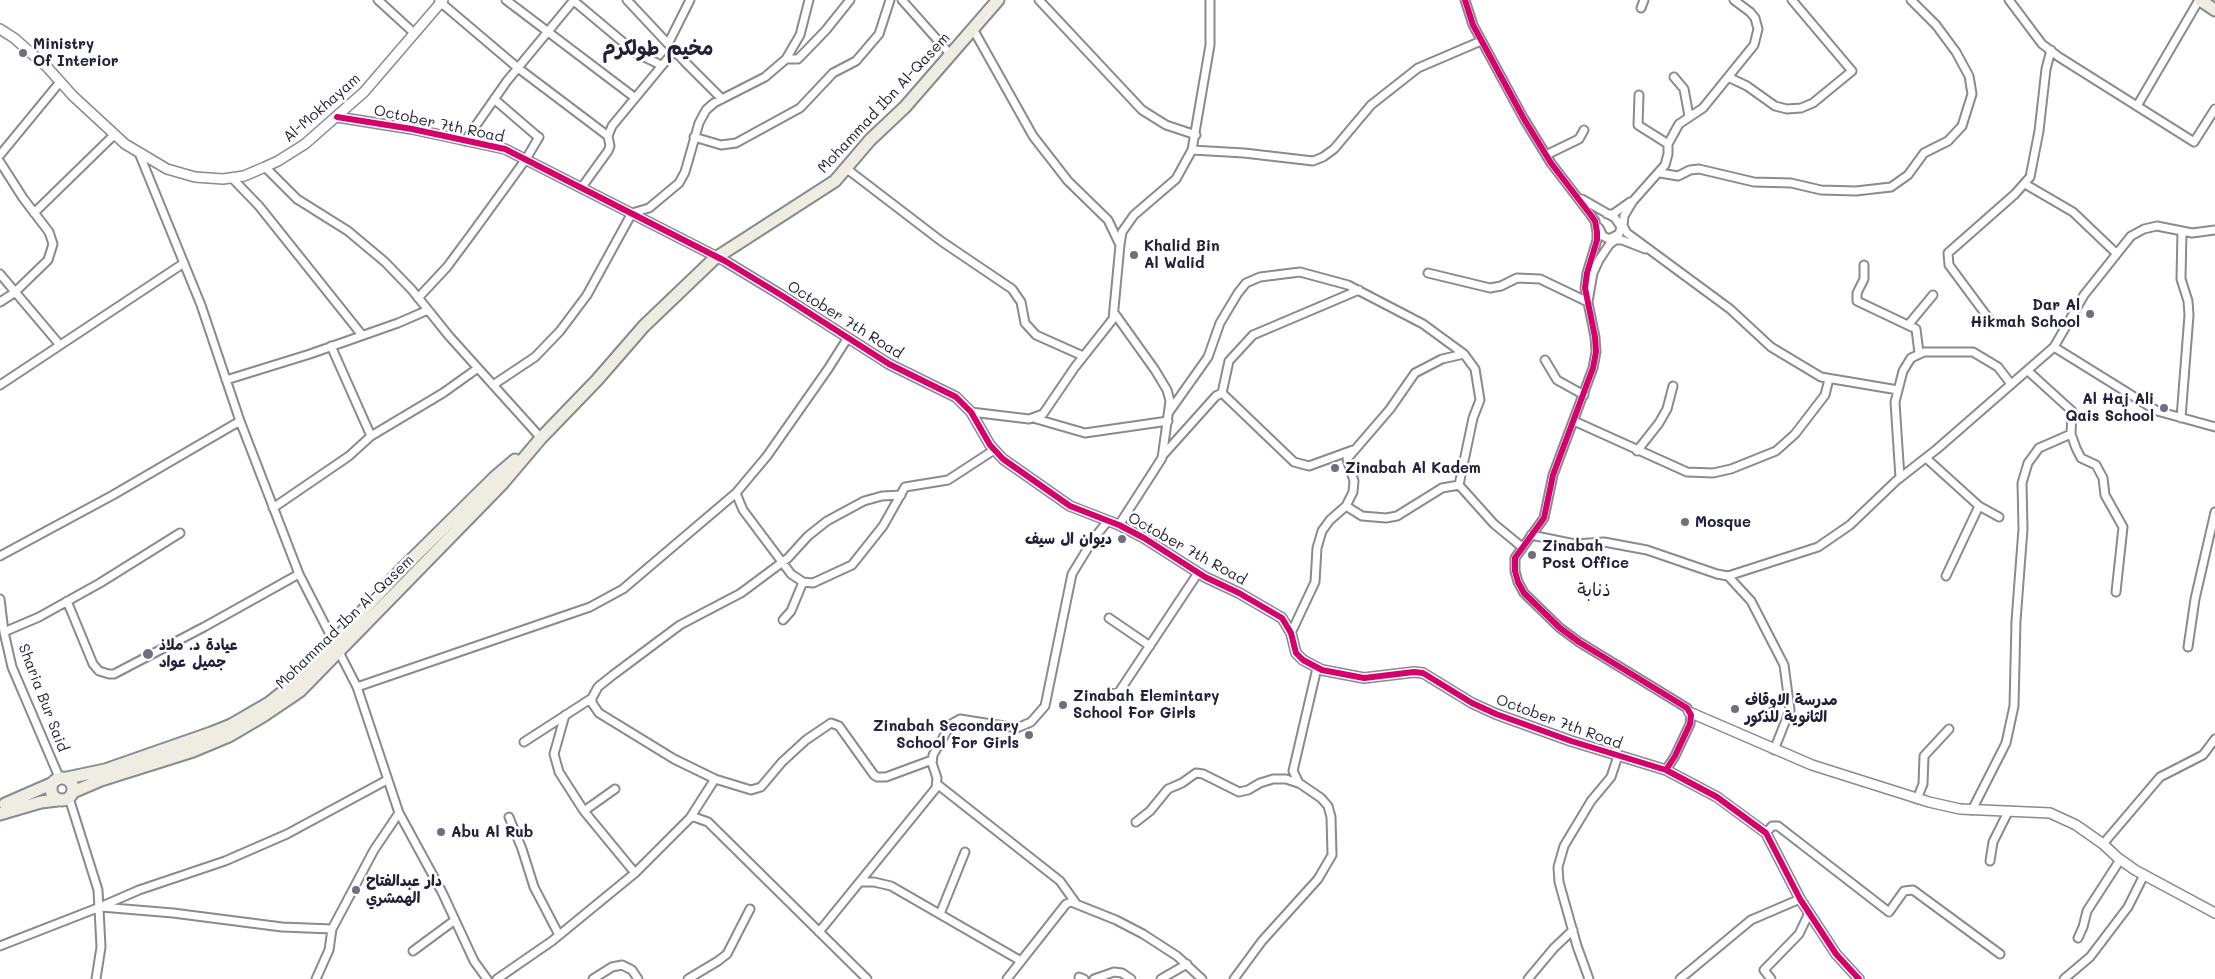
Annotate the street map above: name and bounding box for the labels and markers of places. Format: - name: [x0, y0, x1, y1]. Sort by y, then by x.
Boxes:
- place label: Ministry Of Interior: [33, 35, 119, 70]
- marker: Ministry Of Interior: [17, 47, 29, 59]
- place label: Khalid Bin Al Walid: [1144, 237, 1220, 272]
- marker: Khalid Bin Al Walid: [1128, 249, 1140, 261]
- place label: Dar Al Hikmah School: [1970, 296, 2080, 331]
- marker: Dar Al Hikmah School: [2084, 308, 2096, 320]
- place label: Al Haj Ali Qais School: [2065, 390, 2154, 425]
- marker: Al Haj Ali Qais School: [2158, 402, 2170, 414]
- place label: Zinabah Al Kadem: [1345, 459, 1481, 477]
- marker: Zinabah Al Kadem: [1329, 462, 1341, 474]
- place label: Mosque: [1695, 513, 1751, 531]
- marker: Mosque: [1679, 516, 1691, 528]
- place label: ديوان ال سيف: [1025, 530, 1112, 548]
- marker: ديوان ال سيف: [1116, 533, 1128, 545]
- place label: Zinabah Post Office: [1542, 537, 1629, 572]
- marker: Zinabah Post Office: [1526, 549, 1538, 561]
- place label: عيادة د. ملاذ جميل عواد: [159, 636, 238, 671]
- marker: عيادة د. ملاذ جميل عواد: [141, 647, 155, 661]
- place label: Zinabah Elemintary School For Girls: [1073, 687, 1219, 722]
- place label: مدرسة الاوقاف الثانوية للذكور: [1745, 691, 1837, 726]
- marker: Zinabah Elemintary School For Girls: [1057, 699, 1069, 711]
- marker: مدرسة الاوقاف الثانوية للذكور: [1729, 703, 1741, 715]
- place label: Zinabah Secondary School For Girls: [873, 717, 1019, 752]
- marker: Zinabah Secondary School For Girls: [1023, 729, 1035, 741]
- place label: Abu Al Rub: [451, 823, 533, 841]
- marker: Abu Al Rub: [435, 826, 447, 838]
- place label: دار عبدالفتاح الهمشري: [366, 872, 442, 907]
- marker: دار عبدالفتاح الهمشري: [350, 884, 362, 896]

